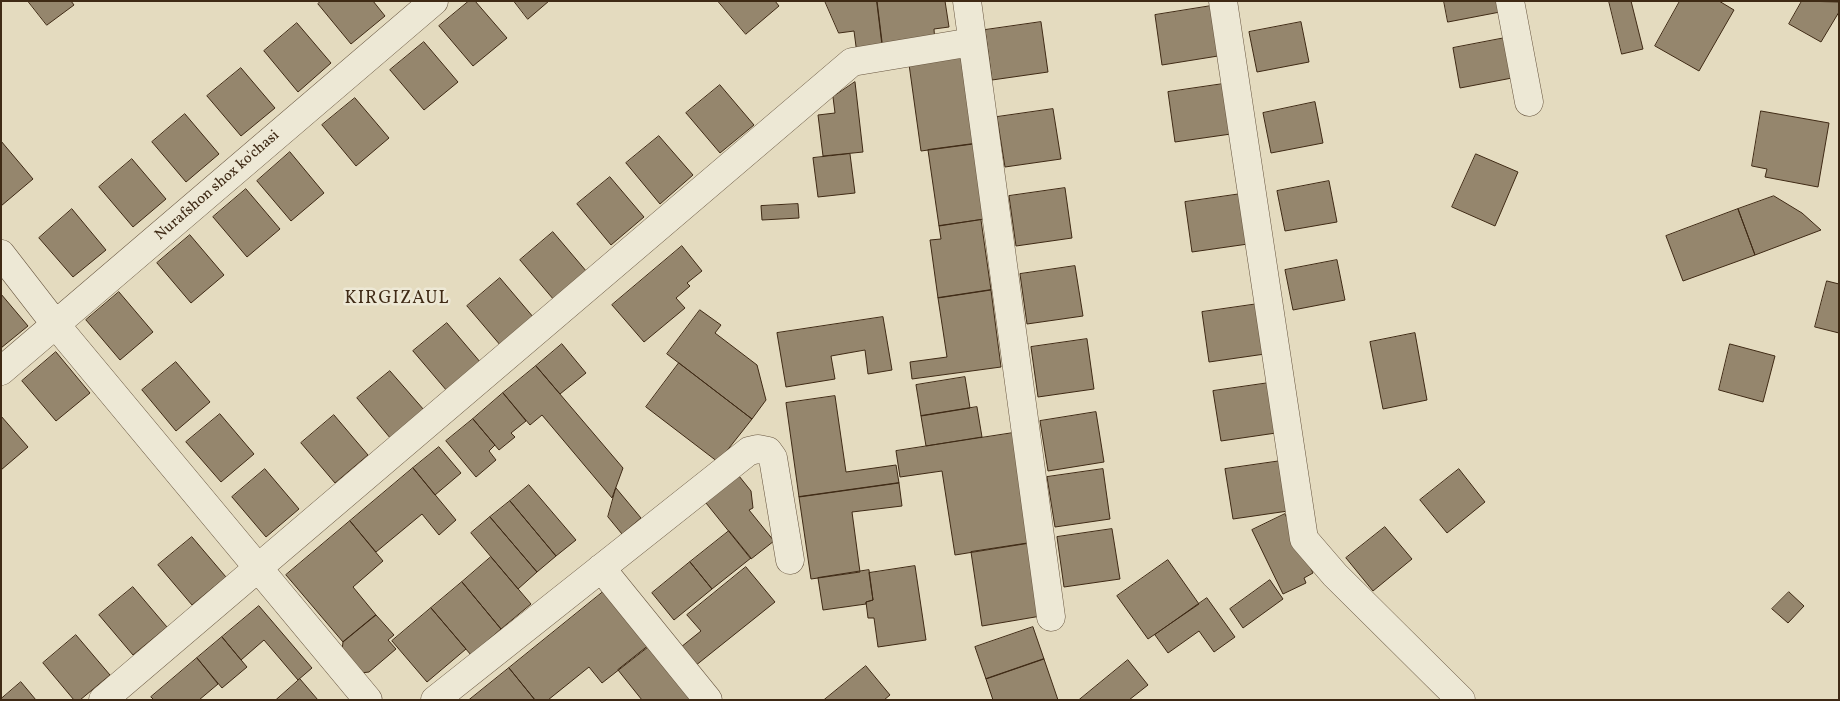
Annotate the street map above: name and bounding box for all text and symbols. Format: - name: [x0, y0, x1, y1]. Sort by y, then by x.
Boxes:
- street label: Nurafshon shox ko'chasi: [152, 127, 284, 245]
- district label: KIRGIZAUL: [343, 289, 451, 311]

